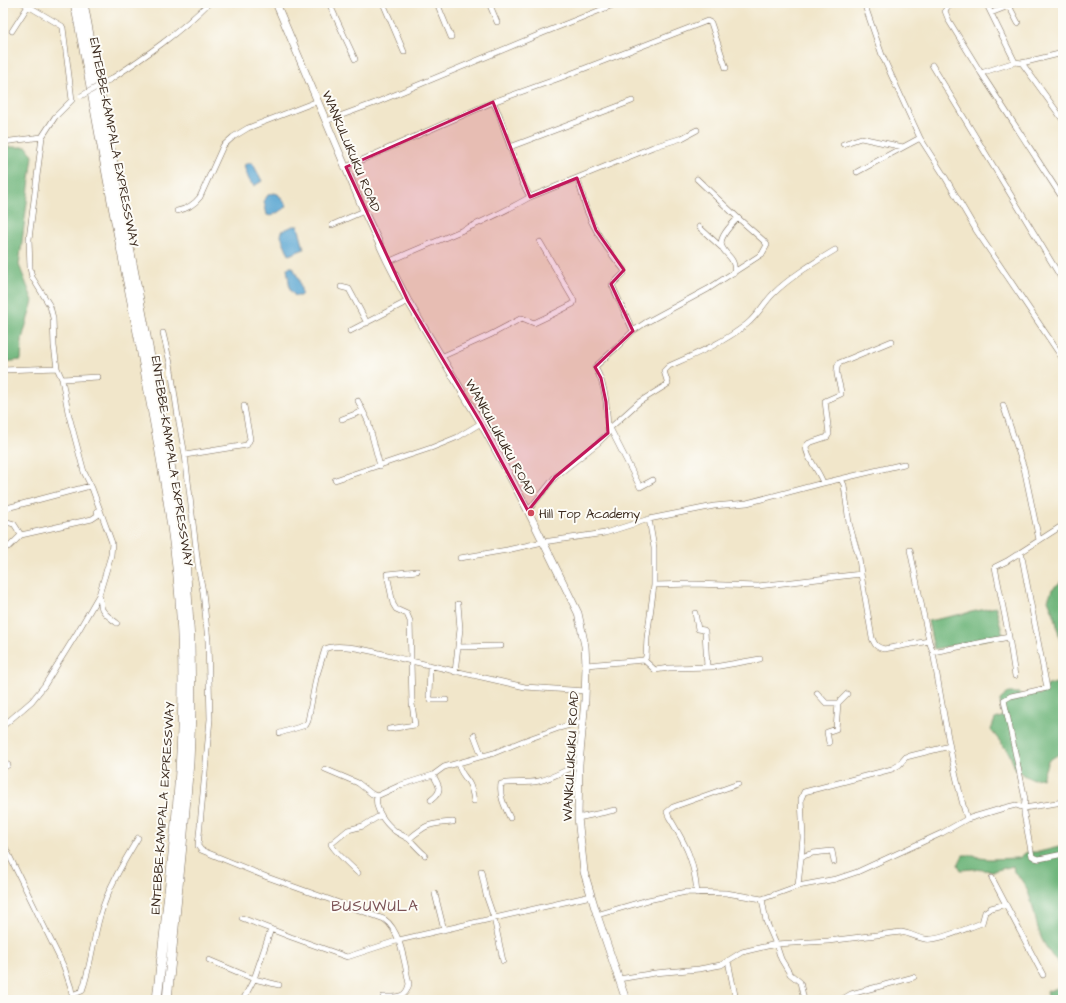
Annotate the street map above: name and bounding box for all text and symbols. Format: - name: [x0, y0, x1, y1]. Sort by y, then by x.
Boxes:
- street label: ENTEBBE–KAMPALA EXPRESSWAY: [85, 36, 143, 248]
- street label: WANKULUKUKU ROAD: [317, 88, 385, 215]
- street label: ENTEBBE–KAMPALA EXPRESSWAY: [146, 355, 198, 568]
- street label: WANKULUKUKU ROAD: [461, 376, 540, 499]
- place label: Hill Top Academy: [539, 505, 640, 524]
- marker: Hill Top Academy: [526, 508, 536, 518]
- street label: WANKULUKUKU ROAD: [559, 690, 583, 822]
- street label: ENTEBBE–KAMPALA EXPRESSWAY: [147, 701, 179, 915]
- district label: BUSUWULA: [331, 896, 419, 917]

